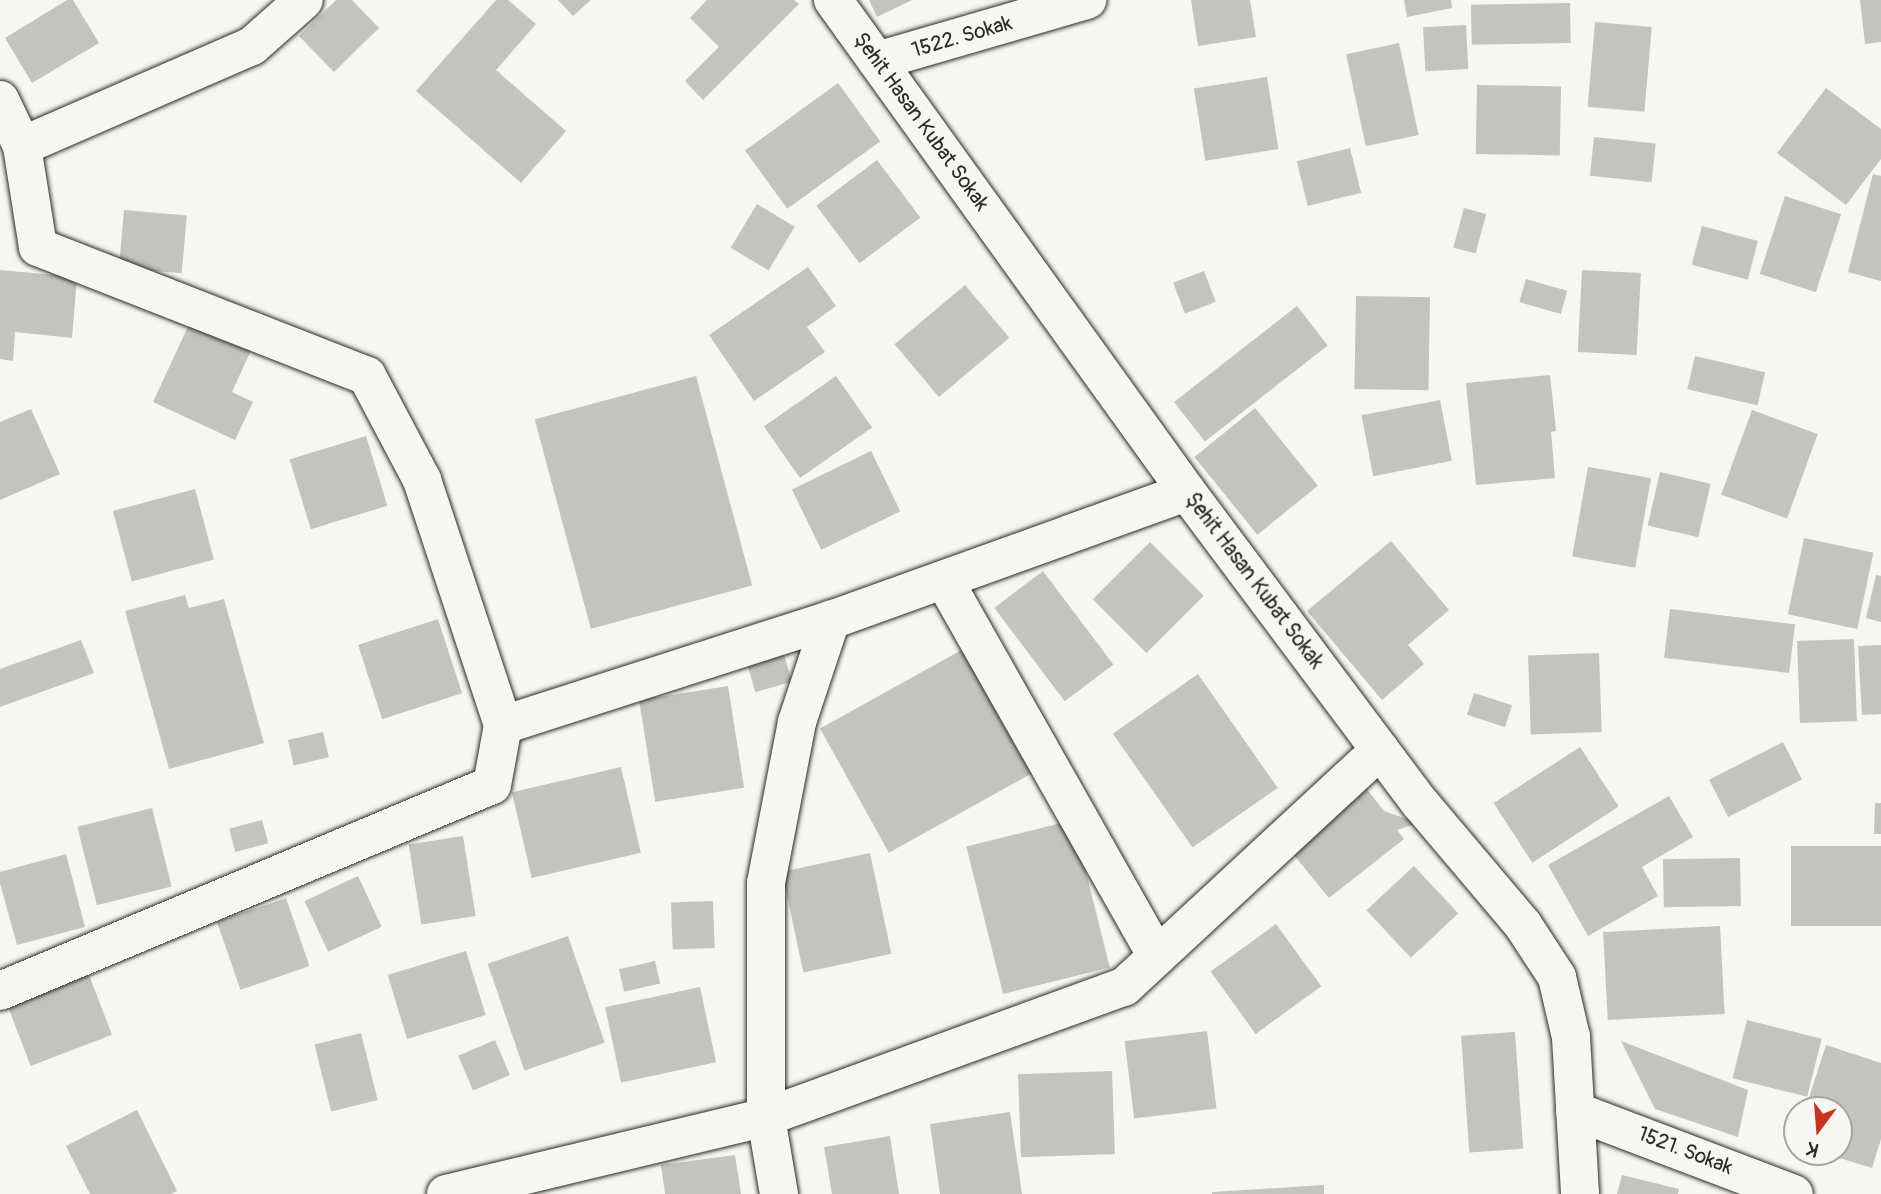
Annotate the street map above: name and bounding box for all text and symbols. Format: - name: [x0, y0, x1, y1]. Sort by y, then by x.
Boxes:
- street label: 1522. Sokak: [909, 11, 1015, 63]
- street label: Şehit Hasan Kubat Sokak: [848, 28, 994, 216]
- street label: Şehit Hasan Kubat Sokak: [1180, 488, 1328, 674]
- north arrow: [1783, 1096, 1853, 1166]
- street label: 1521. Sokak: [1634, 1121, 1736, 1181]
- text: K: [1804, 1136, 1822, 1162]

